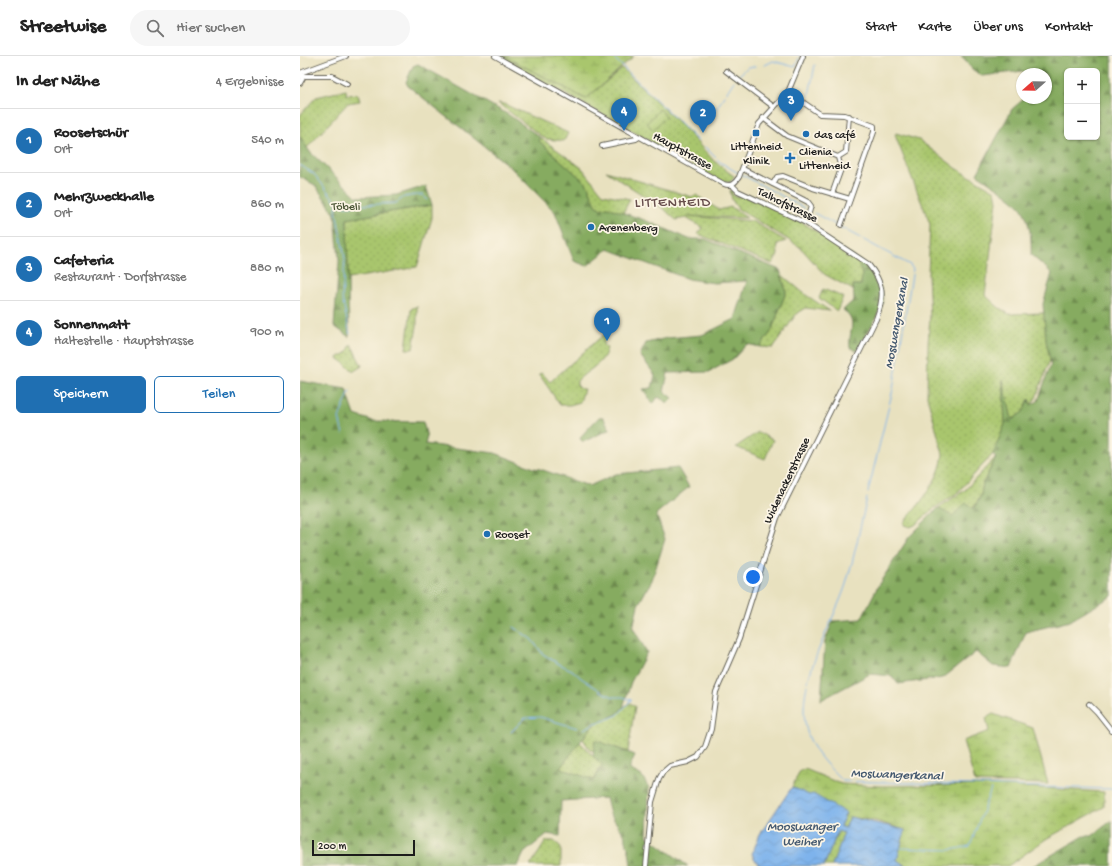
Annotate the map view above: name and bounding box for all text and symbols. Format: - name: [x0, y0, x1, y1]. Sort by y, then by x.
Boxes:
- search box: [130, 10, 410, 46]
- text: Streetwise: [20, 16, 106, 39]
- icon: search: [144, 17, 166, 39]
- text: Hier suchen: [176, 19, 245, 37]
- text: Start: [866, 19, 896, 36]
- text: Karte: [918, 19, 952, 36]
- text: Über uns: [974, 19, 1023, 36]
- text: Kontakt: [1045, 19, 1092, 36]
- north arrow: [1016, 68, 1052, 104]
- map controls: [1064, 68, 1100, 140]
- button: +: [1064, 68, 1100, 104]
- text: In der Nähe: [16, 72, 99, 92]
- text: 4 Ergebnisse: [216, 75, 284, 90]
- pin: 3: [778, 88, 804, 121]
- pin: 4: [611, 98, 637, 131]
- pin: 2: [690, 100, 716, 133]
- button: −: [1064, 104, 1100, 140]
- text: Roosetschür: [54, 124, 128, 142]
- marker: Littenheid Klinik: [751, 128, 761, 138]
- marker: das café: [801, 129, 811, 139]
- place label: das café: [814, 129, 856, 143]
- street label: Hauptstrasse: [650, 130, 715, 174]
- text: 1: [26, 133, 32, 148]
- text: 540 m: [251, 133, 284, 148]
- place label: Littenheid Klinik: [731, 141, 782, 169]
- text: Ort: [54, 142, 72, 157]
- place label: Clienia Littenheid: [799, 146, 851, 174]
- marker: Clienia Littenheid: [784, 152, 796, 164]
- street label: Talhofstrasse: [754, 185, 820, 227]
- text: Mehrzweckhalle: [54, 188, 154, 206]
- district label: LITTENHEID: [635, 195, 711, 212]
- text: 2: [26, 197, 32, 212]
- text: 860 m: [251, 197, 284, 212]
- park label: Töbeli: [331, 201, 361, 215]
- text: Ort: [54, 206, 72, 221]
- marker: Arenenberg: [586, 222, 596, 232]
- place label: Arenenberg: [599, 222, 658, 236]
- text: Cafeteria: [54, 252, 114, 270]
- text: 3: [26, 261, 32, 276]
- text: 880 m: [250, 261, 284, 276]
- text: Restaurant · Dorfstrasse: [54, 270, 186, 285]
- water label: Moswangerkanal: [882, 276, 913, 370]
- pin: 1: [594, 308, 620, 341]
- text: Sonnenmatt: [54, 316, 129, 334]
- text: 4: [26, 325, 32, 340]
- text: 900 m: [250, 325, 284, 340]
- text: Haltestelle · Hauptstrasse: [54, 334, 194, 349]
- button: Speichern: [16, 376, 146, 413]
- button: Teilen: [154, 376, 284, 413]
- street label: Widenackerstrasse: [762, 435, 814, 526]
- marker: Rooset: [482, 529, 492, 539]
- place label: Rooset: [495, 529, 530, 543]
- your location: [743, 567, 763, 587]
- water label: Moswangerkanal: [851, 766, 944, 785]
- water label: Mooswanger Weiher: [767, 820, 839, 850]
- scale bar: [312, 838, 415, 857]
- text: 200 m: [318, 841, 346, 853]

